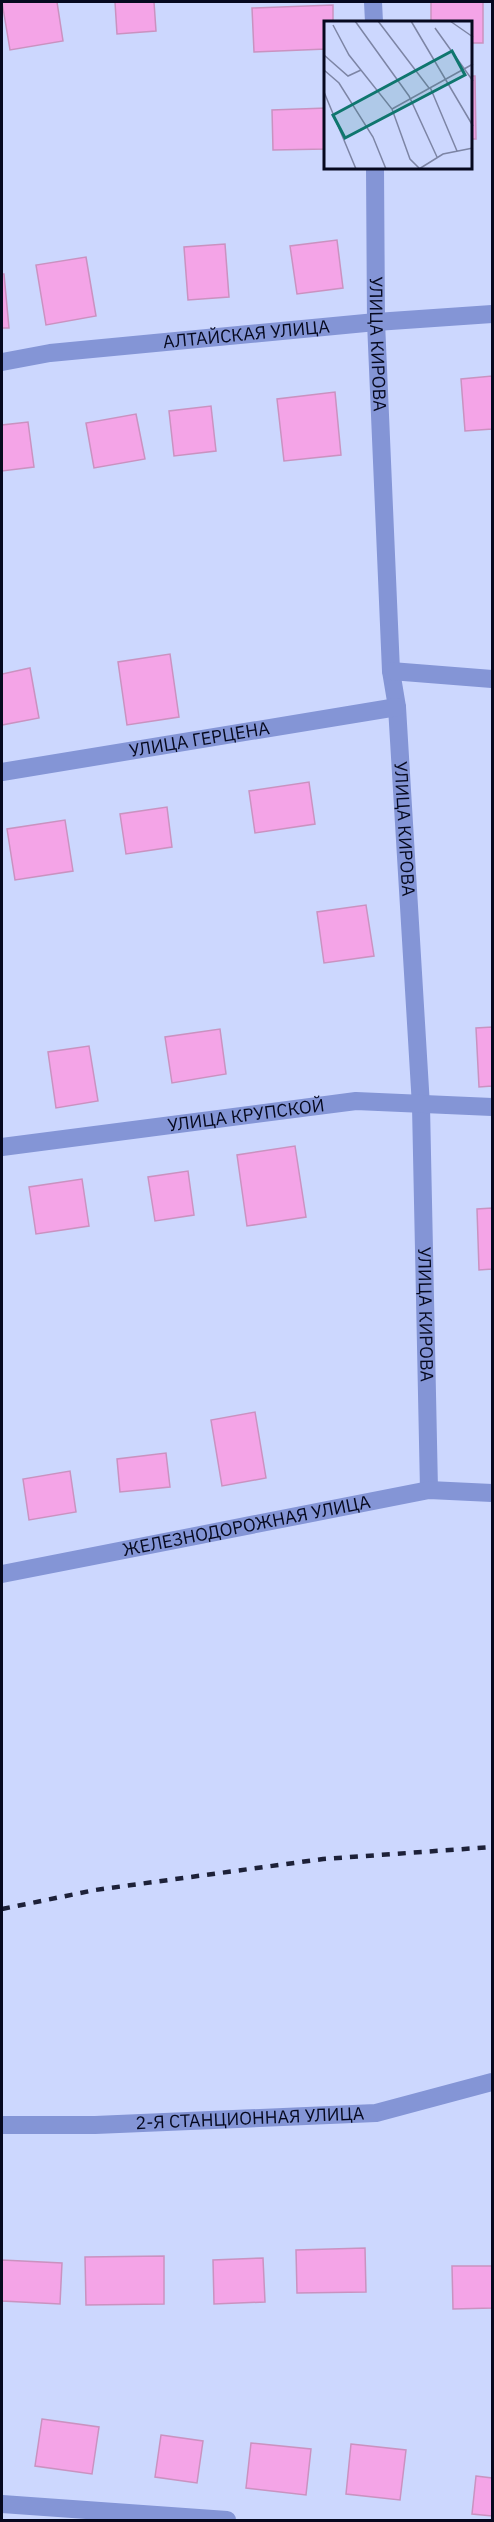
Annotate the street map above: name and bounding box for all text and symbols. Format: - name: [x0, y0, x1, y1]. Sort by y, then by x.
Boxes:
- inset map: [324, 21, 473, 170]
- street label: УЛИЦА КИРОВА: [365, 276, 392, 412]
- street label: АЛТАЙСКАЯ УЛИЦА: [162, 314, 331, 353]
- street label: УЛИЦА ГЕРЦЕНА: [127, 716, 272, 762]
- street label: УЛИЦА КИРОВА: [389, 761, 420, 898]
- street label: УЛИЦА КРУПСКОЙ: [166, 1093, 326, 1136]
- street label: УЛИЦА КИРОВА: [413, 1247, 439, 1383]
- street label: ЖЕЛЕЗНОДОРОЖНАЯ УЛИЦА: [120, 1490, 373, 1561]
- street label: 2-Я СТАНЦИОННАЯ УЛИЦА: [135, 2101, 365, 2134]

